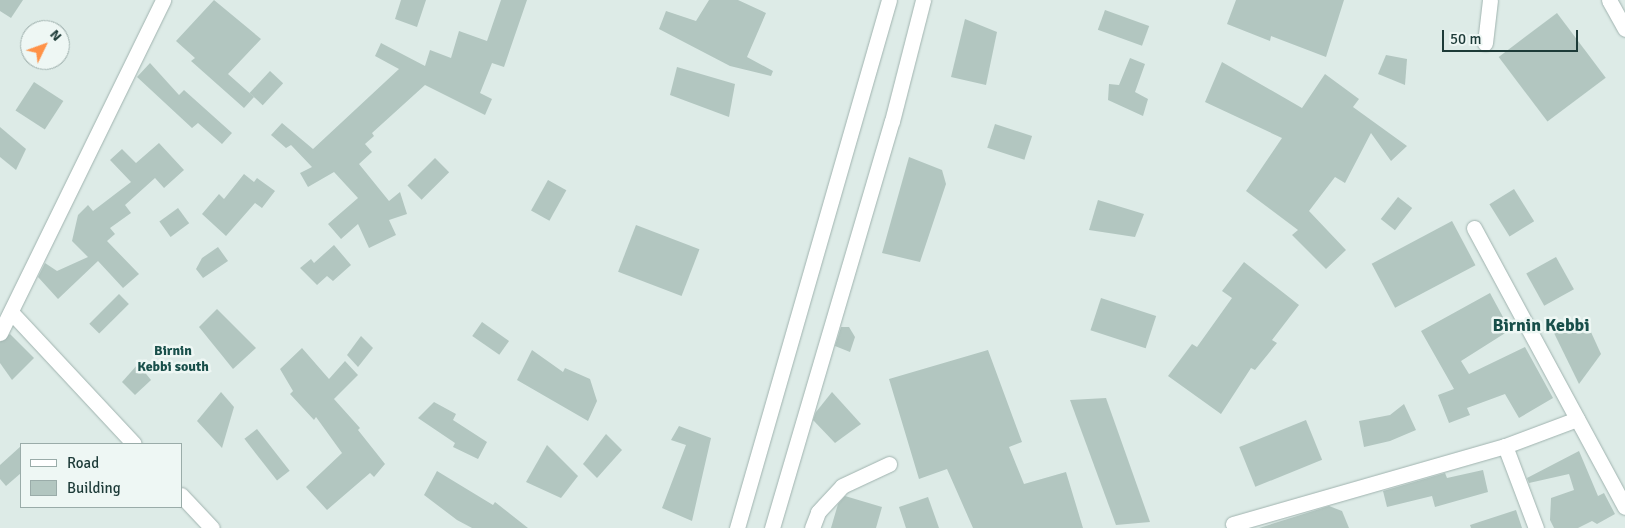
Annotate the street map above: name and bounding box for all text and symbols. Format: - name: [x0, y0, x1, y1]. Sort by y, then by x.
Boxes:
- north arrow: [20, 20, 70, 70]
- scale bar: [1445, 20, 1581, 52]
- text: N: [46, 26, 65, 45]
- text: 50 m: [1450, 30, 1481, 48]
- district label: Birnin Kebbi: [1492, 314, 1590, 336]
- district label: Birnin Kebbi south: [137, 343, 209, 376]
- legend: [20, 443, 182, 508]
- text: Road: [67, 454, 99, 472]
- text: Building: [67, 479, 121, 497]

